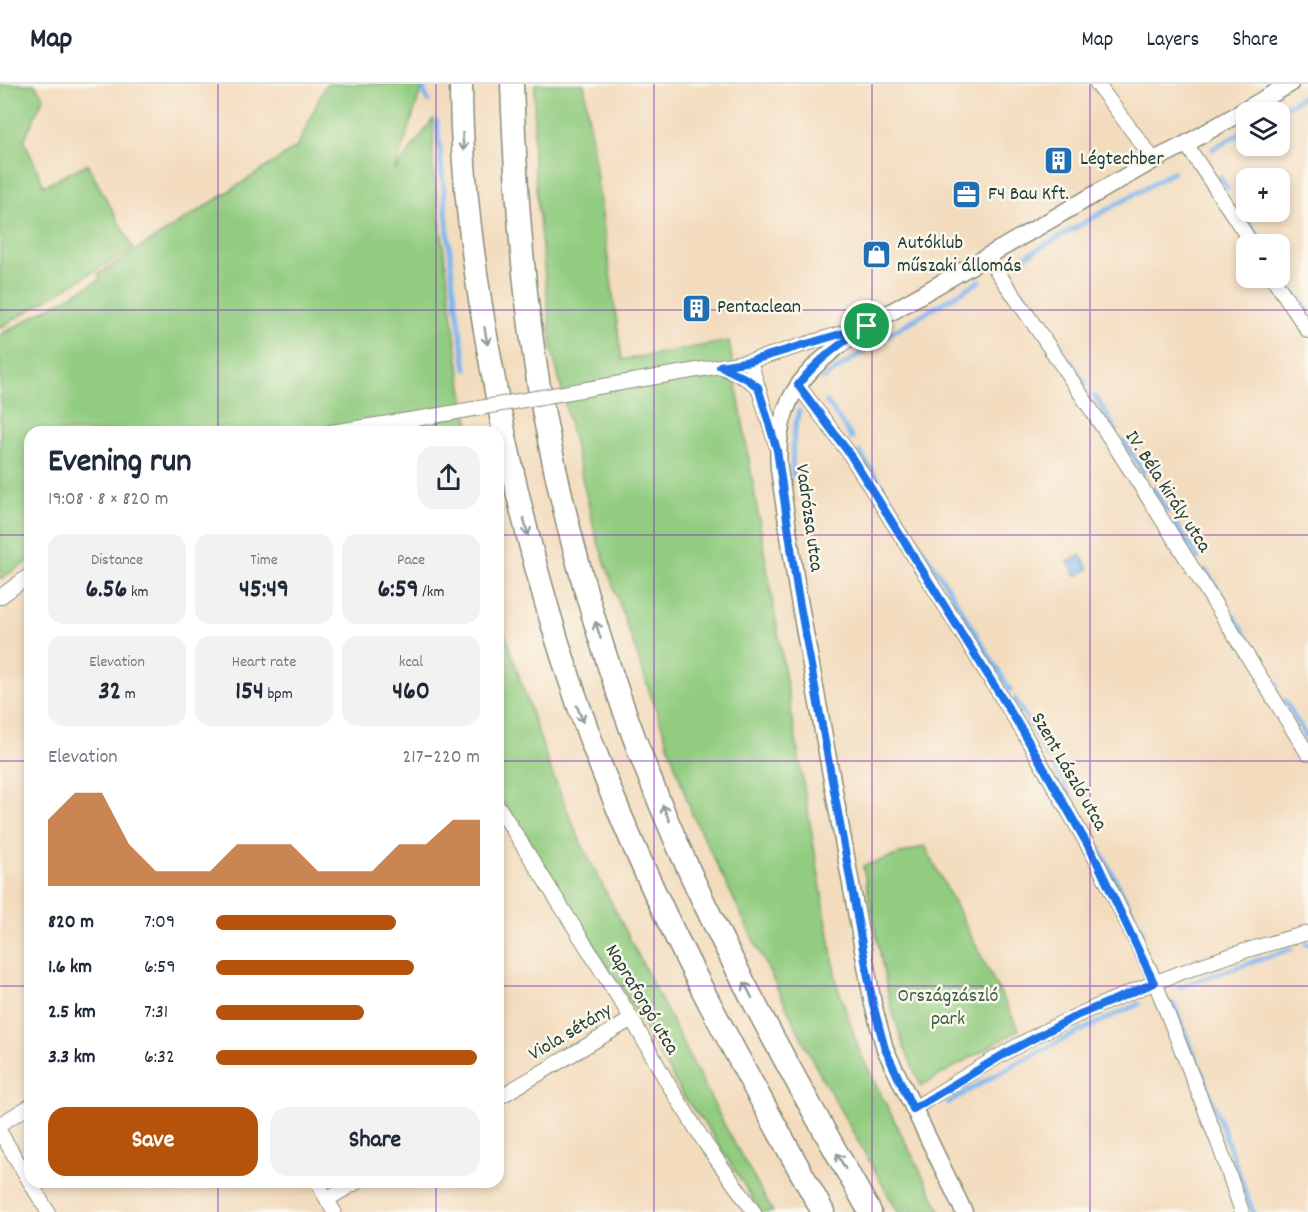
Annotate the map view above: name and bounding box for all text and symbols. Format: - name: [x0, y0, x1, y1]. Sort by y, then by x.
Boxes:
- text: Map: [30, 21, 72, 61]
- text: Map: [1082, 26, 1113, 56]
- text: Layers: [1146, 26, 1199, 56]
- text: Share: [1232, 26, 1278, 56]
- map controls: [1236, 102, 1290, 288]
- button: layers: [1236, 102, 1290, 156]
- one-way arrow: [458, 132, 469, 152]
- building icon: Légtechber: [1043, 144, 1075, 176]
- place label: Légtechber: [1080, 146, 1164, 174]
- button: +: [1236, 168, 1290, 222]
- office icon: F4 Bau Kft.: [951, 179, 983, 211]
- place label: F4 Bau Kft.: [988, 181, 1069, 209]
- place label: Autóklub műszaki állomás: [897, 230, 1022, 281]
- button: −: [1236, 234, 1290, 288]
- shop icon: Autóklub műszaki állomás: [860, 239, 892, 271]
- building icon: Pentaclean: [680, 292, 712, 324]
- place label: Pentaclean: [717, 294, 801, 322]
- pin: [841, 300, 892, 351]
- icon: arrive: [850, 309, 883, 342]
- one-way arrow: [481, 326, 492, 345]
- street label: IV. Béla király utca: [1117, 425, 1217, 559]
- text: Evening run: [48, 440, 192, 487]
- button: share: [417, 446, 480, 509]
- street label: Vadrózsa utca: [787, 463, 829, 574]
- text: 19:08 · 8 × 820 m: [48, 486, 168, 514]
- one-way arrow: [520, 517, 532, 536]
- text: Distance: [91, 549, 143, 572]
- text: Time: [250, 549, 278, 572]
- text: Pace: [397, 549, 425, 572]
- text: 6.56: [85, 572, 127, 609]
- text: 45:49: [239, 572, 289, 609]
- text: 6:59: [378, 572, 419, 609]
- text: km: [127, 581, 149, 604]
- text: /km: [419, 581, 444, 604]
- one-way arrow: [592, 621, 603, 640]
- text: Elevation: [89, 651, 145, 674]
- text: Heart rate: [232, 651, 296, 674]
- text: kcal: [399, 651, 423, 674]
- text: 32: [98, 674, 121, 711]
- text: 154: [235, 674, 264, 711]
- text: 460: [392, 674, 430, 711]
- text: m: [121, 683, 136, 706]
- text: bpm: [264, 683, 293, 706]
- one-way arrow: [575, 704, 586, 723]
- street label: Szent László utca: [1023, 708, 1113, 837]
- text: Elevation: [48, 744, 118, 772]
- text: 217–220 m: [403, 744, 480, 772]
- one-way arrow: [660, 804, 671, 823]
- text: 820 m: [48, 909, 94, 937]
- text: 7:09: [144, 909, 175, 937]
- street label: Napraforgó utca: [597, 940, 685, 1061]
- text: 1.6 km: [48, 954, 92, 982]
- text: 6:59: [144, 954, 176, 982]
- one-way arrow: [742, 981, 753, 999]
- park label: Országzászló park: [898, 983, 999, 1034]
- street label: Viola sétány: [524, 997, 619, 1069]
- text: 2.5 km: [48, 999, 96, 1027]
- text: 7:31: [144, 999, 168, 1027]
- text: 3.3 km: [48, 1044, 96, 1072]
- text: 6:32: [144, 1044, 175, 1072]
- button: Save: [48, 1107, 258, 1176]
- button: Share: [270, 1107, 480, 1176]
- one-way arrow: [835, 1153, 847, 1170]

